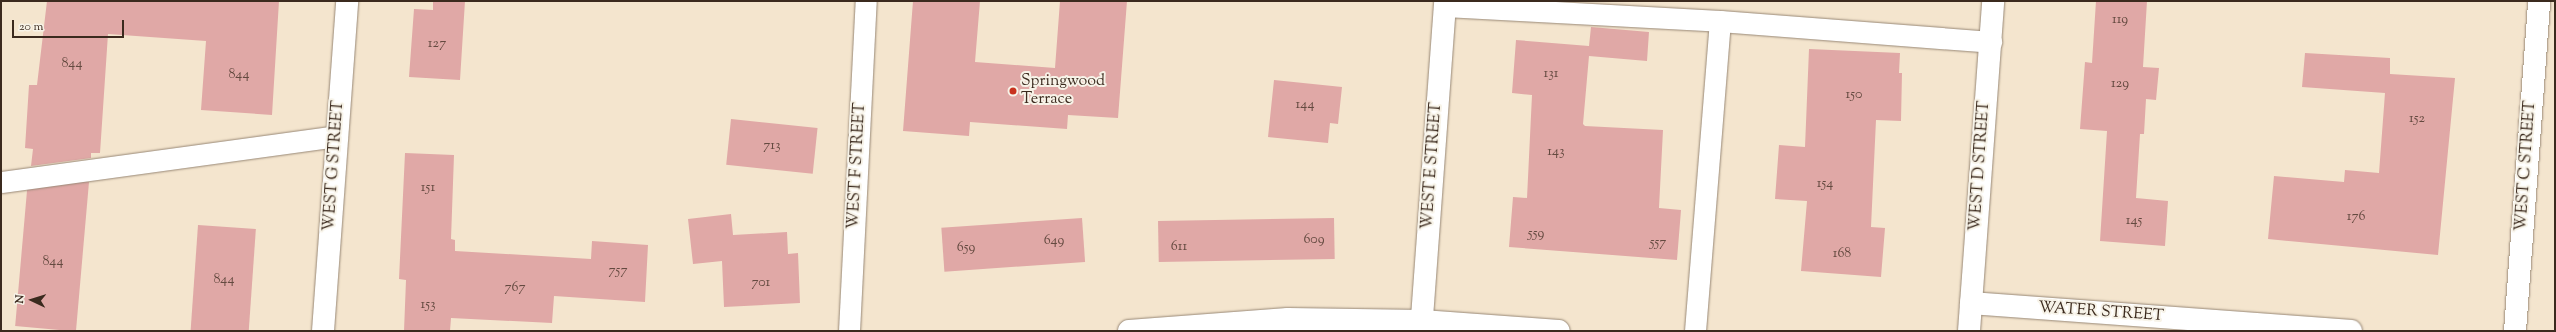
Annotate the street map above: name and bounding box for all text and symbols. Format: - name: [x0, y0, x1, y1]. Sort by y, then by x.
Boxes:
- scale bar: [14, 12, 126, 38]
- house number: 119: [2112, 12, 2128, 28]
- text: 20 m: [19, 18, 43, 36]
- house number: 127: [428, 36, 446, 52]
- house number: 844: [62, 56, 82, 72]
- house number: 131: [1543, 66, 1559, 82]
- house number: 844: [229, 67, 249, 83]
- place label: Springwood Terrace: [1021, 72, 1105, 110]
- house number: 129: [2111, 76, 2129, 92]
- marker: Springwood Terrace: [1008, 86, 1018, 96]
- house number: 150: [1846, 87, 1862, 103]
- house number: 144: [1296, 97, 1314, 113]
- street label: WEST G STREET: [321, 100, 349, 232]
- street label: WEST D STREET: [1967, 100, 1995, 232]
- street label: WEST C STREET: [2513, 100, 2541, 232]
- street label: WEST F STREET: [845, 102, 871, 230]
- street label: WEST E STREET: [1419, 102, 1447, 230]
- house number: 152: [2409, 111, 2425, 127]
- house number: 713: [763, 138, 781, 154]
- house number: 143: [1547, 144, 1565, 160]
- house number: 154: [1817, 176, 1833, 192]
- house number: 151: [421, 180, 435, 196]
- house number: 176: [2347, 209, 2365, 225]
- house number: 145: [2126, 213, 2142, 229]
- house number: 559: [1528, 226, 1544, 242]
- house number: 609: [1303, 232, 1325, 248]
- house number: 649: [1044, 233, 1064, 249]
- house number: 557: [1650, 235, 1666, 251]
- house number: 611: [1171, 239, 1187, 255]
- house number: 659: [957, 240, 975, 256]
- house number: 168: [1833, 246, 1851, 262]
- house number: 844: [43, 254, 63, 270]
- house number: 757: [609, 263, 627, 279]
- house number: 844: [214, 272, 234, 288]
- house number: 701: [752, 275, 770, 291]
- north arrow: [12, 280, 52, 320]
- house number: 767: [505, 280, 525, 296]
- text: N: [12, 294, 28, 304]
- house number: 153: [420, 297, 436, 313]
- street label: WATER STREET: [2038, 299, 2164, 327]

